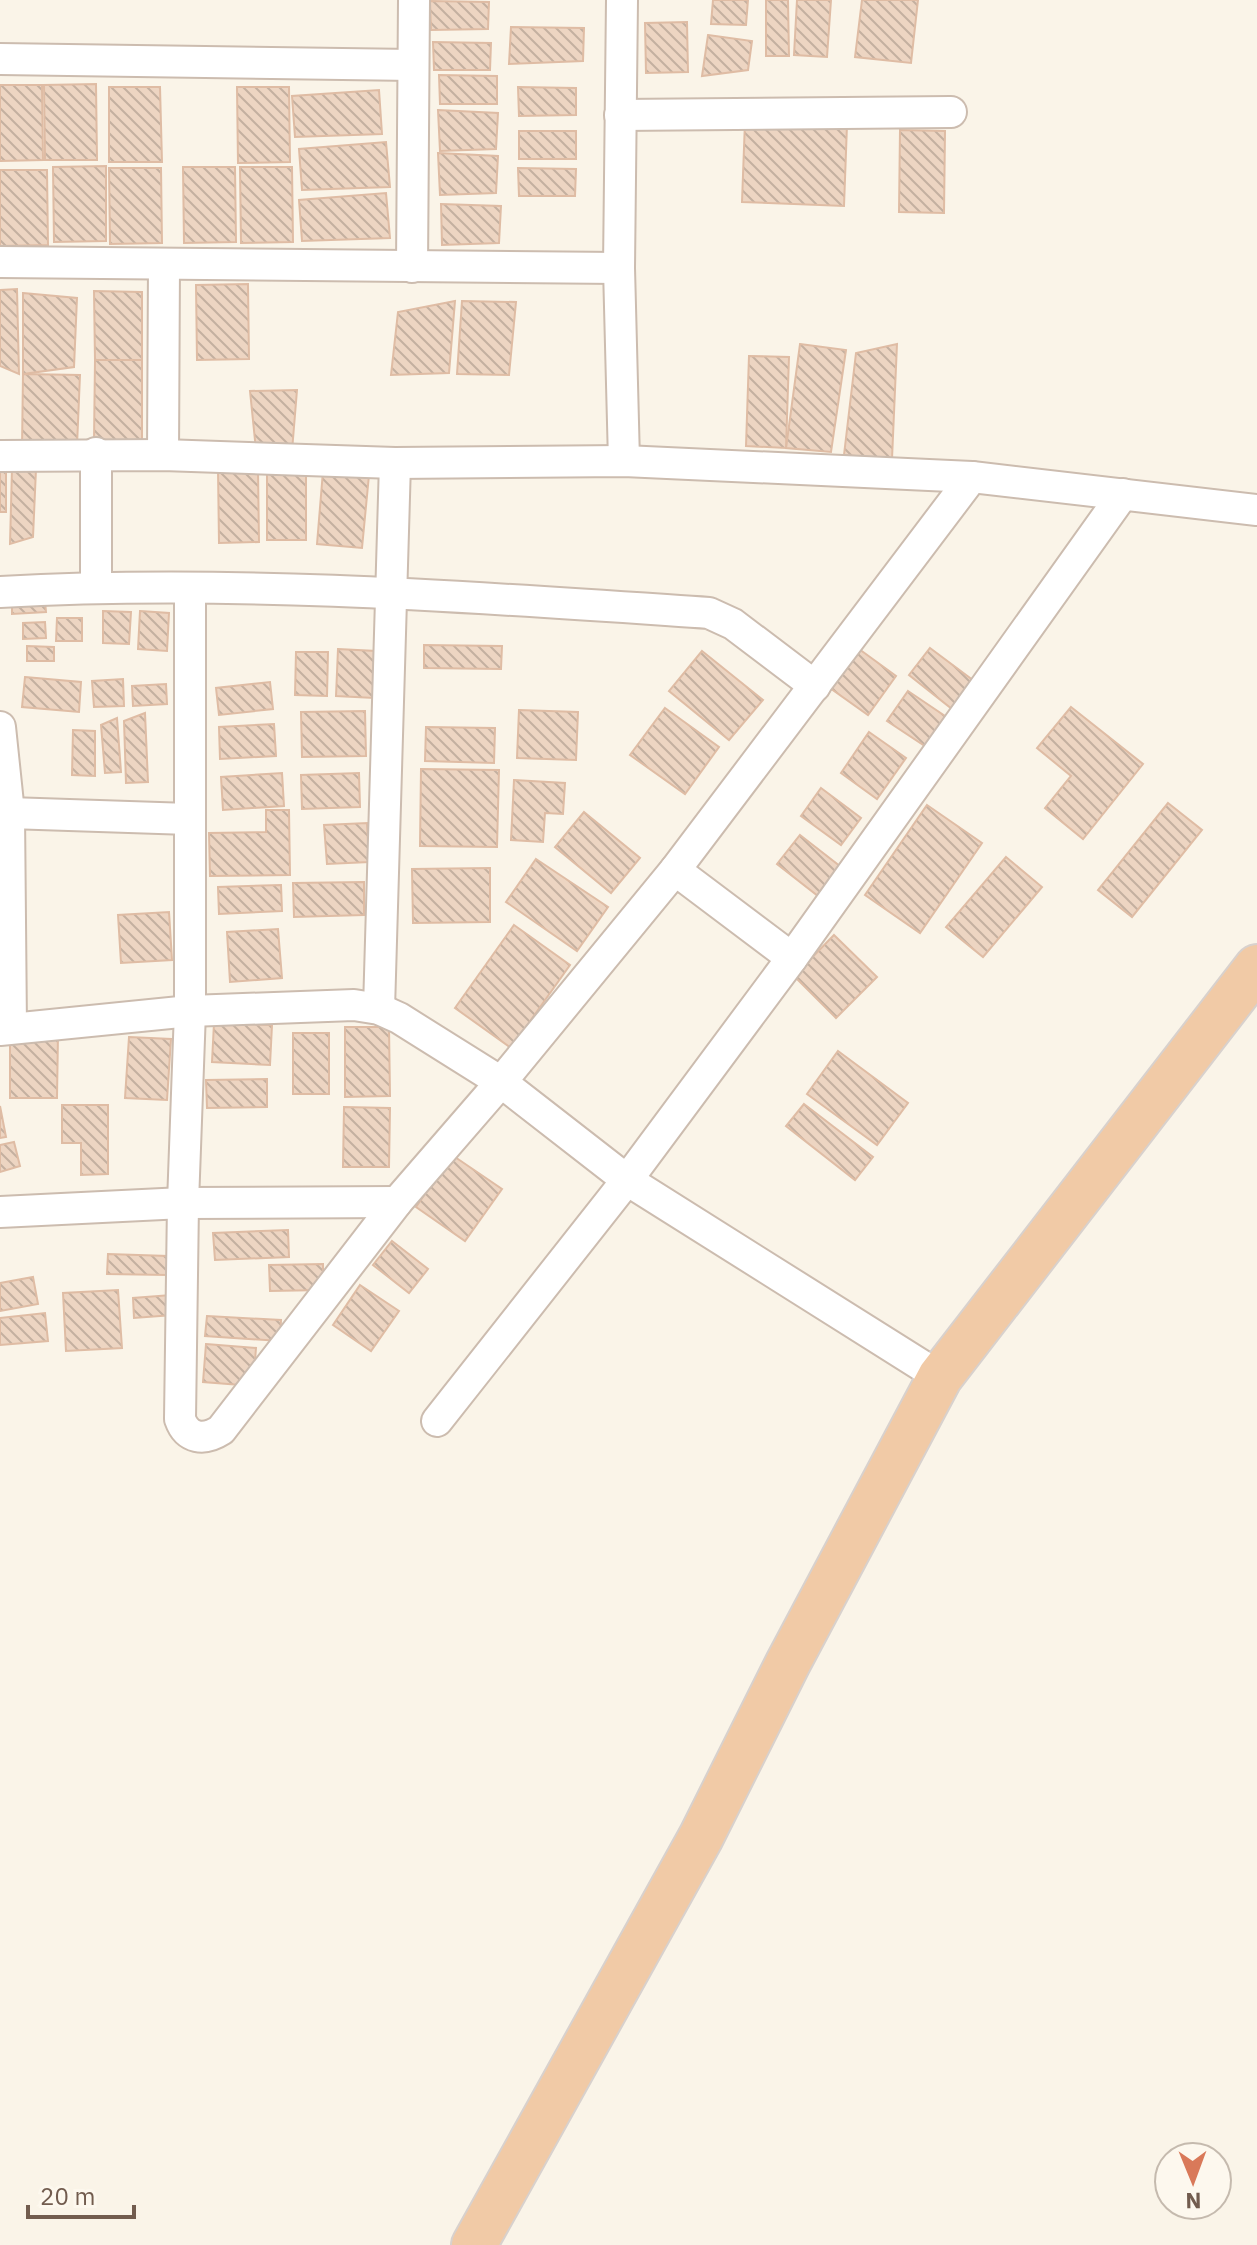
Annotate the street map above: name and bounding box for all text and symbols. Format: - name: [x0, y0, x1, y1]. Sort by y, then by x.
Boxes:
- north arrow: [1153, 2141, 1233, 2221]
- scale bar: [28, 2169, 134, 2219]
- text: 20 m: [40, 2180, 95, 2212]
- text: N: [1185, 2187, 1202, 2216]

